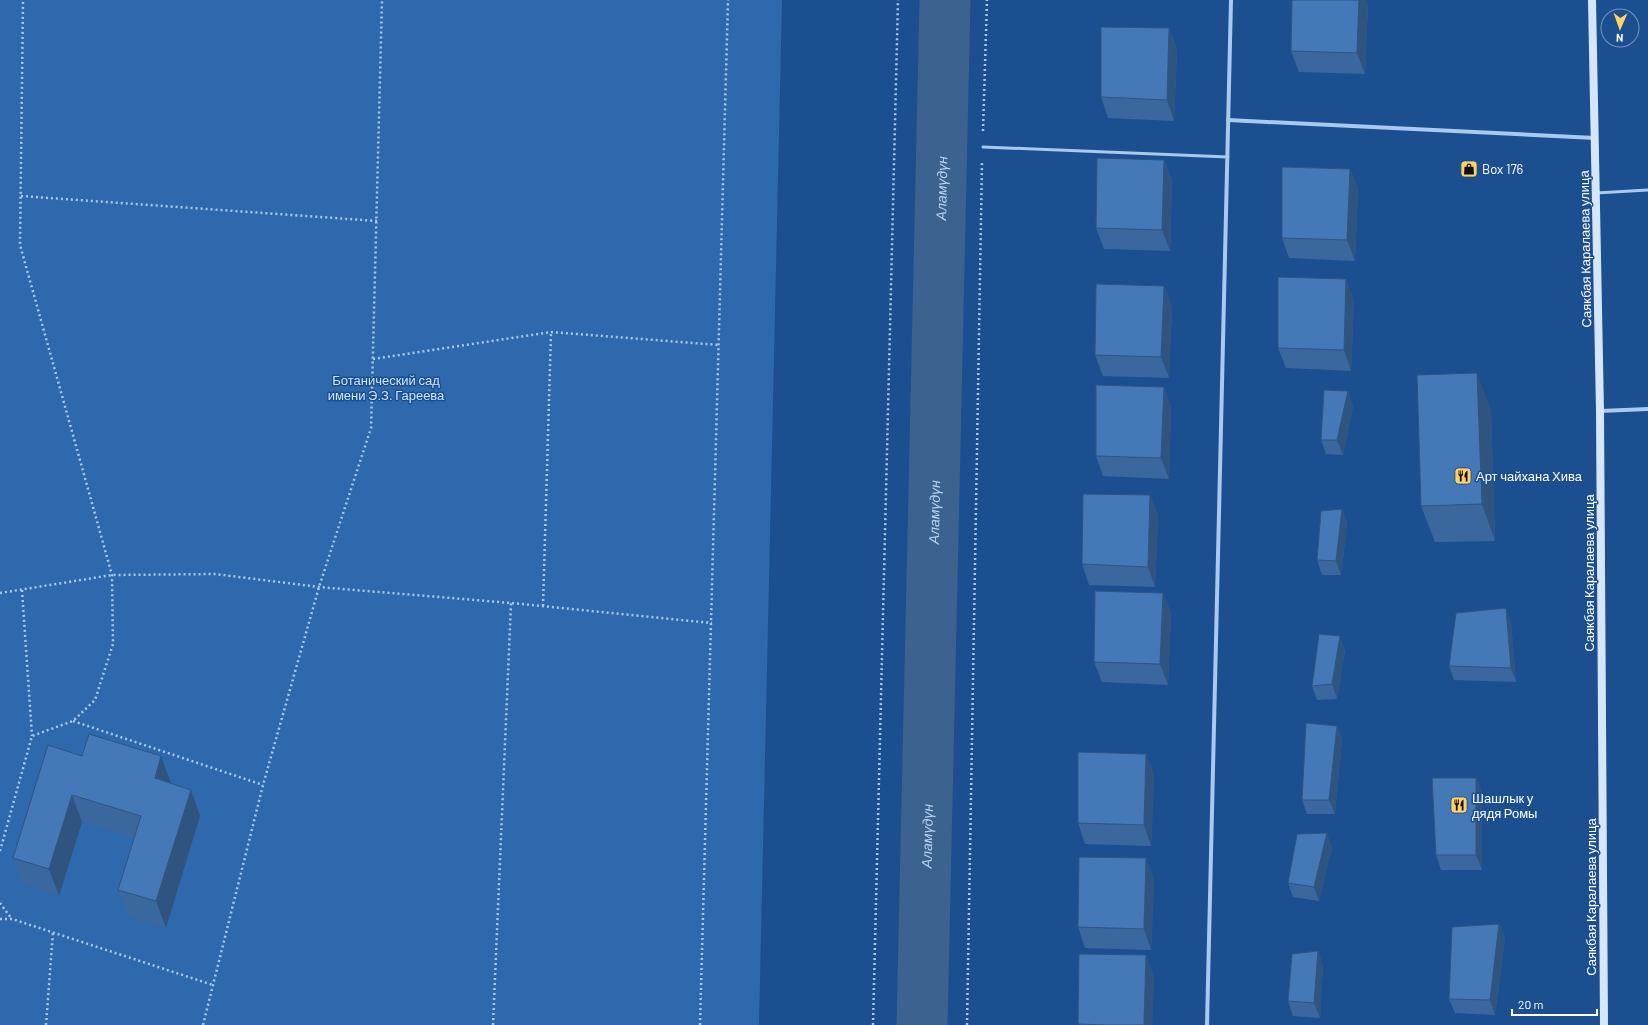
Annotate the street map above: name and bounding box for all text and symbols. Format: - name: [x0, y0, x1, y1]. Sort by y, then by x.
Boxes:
- north arrow: [1600, 8, 1640, 48]
- text: N: [1616, 32, 1624, 45]
- water label: Аламүдүн: [932, 156, 950, 221]
- shop icon: Box 176: [1459, 159, 1479, 179]
- place label: Box 176: [1482, 161, 1524, 177]
- street label: Саякбая Каралаева улица: [1576, 169, 1594, 328]
- park label: Ботанический сад имени Э.З. Гареева: [328, 372, 445, 403]
- restaurant icon: Арт чайхана Хива: [1453, 466, 1473, 486]
- place label: Арт чайхана Хива: [1476, 468, 1583, 484]
- water label: Аламүдүн: [924, 480, 943, 545]
- street label: Саякбая Каралаева улица: [1581, 494, 1597, 652]
- place label: Шашлык у дядя Ромы: [1472, 790, 1537, 821]
- restaurant icon: Шашлык у дядя Ромы: [1449, 795, 1469, 815]
- water label: Аламүдүн: [917, 804, 935, 869]
- street label: Саякбая Каралаева улица: [1583, 818, 1599, 976]
- scale bar: [1512, 991, 1597, 1017]
- text: 20 m: [1518, 997, 1544, 1011]

